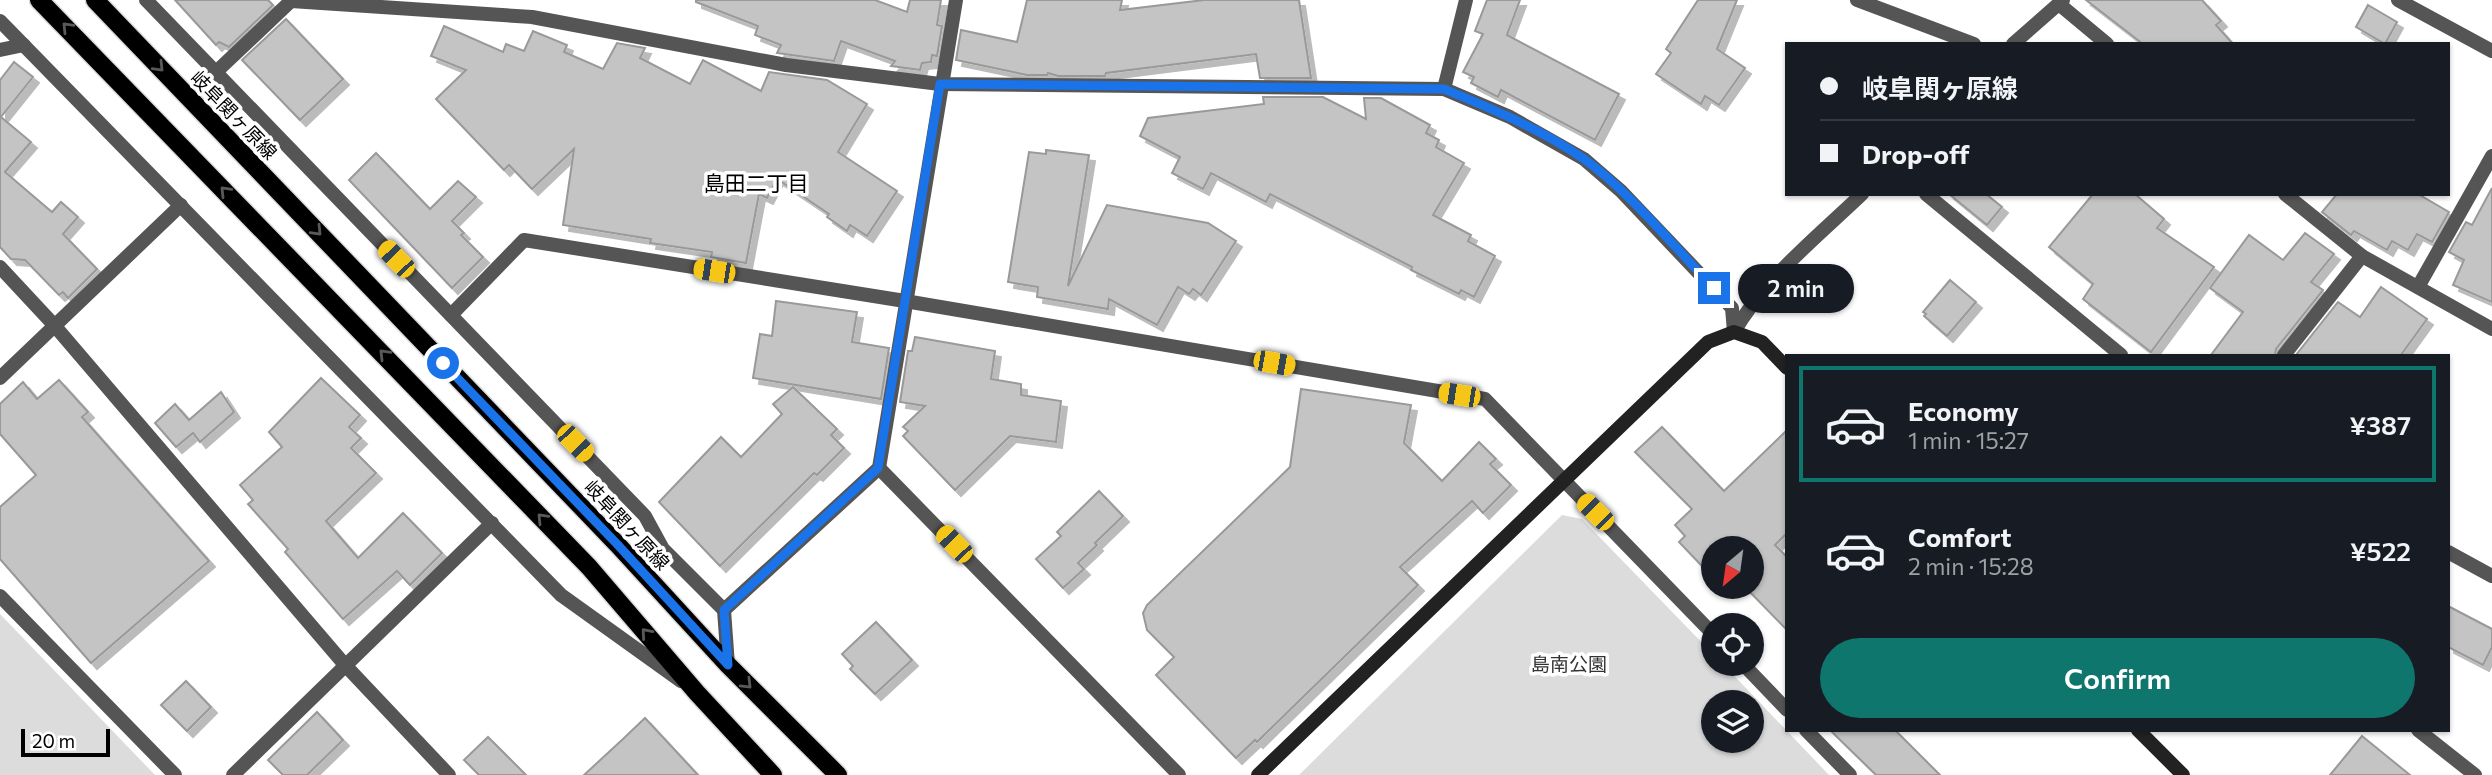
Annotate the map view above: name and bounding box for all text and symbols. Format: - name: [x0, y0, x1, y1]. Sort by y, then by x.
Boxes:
- one-way arrow: [62, 23, 75, 36]
- one-way arrow: [150, 59, 163, 72]
- street label: 岐阜関ヶ原線: [186, 66, 282, 164]
- text: 岐阜関ヶ原線: [1862, 72, 2018, 103]
- text: Drop-off: [1862, 138, 1969, 169]
- district label: 島田二丁目: [704, 170, 809, 195]
- one-way arrow: [221, 186, 234, 199]
- one-way arrow: [308, 223, 321, 236]
- car: [374, 237, 419, 281]
- car: [692, 257, 737, 285]
- callout: 2 min: [1738, 264, 1854, 312]
- route end: [1698, 272, 1730, 304]
- text: 2 min: [1768, 274, 1824, 302]
- route start: [427, 347, 459, 379]
- one-way arrow: [379, 349, 392, 362]
- car: [1252, 349, 1297, 377]
- car: [1437, 381, 1482, 409]
- icon: car: [1824, 393, 1887, 456]
- text: Economy: [1908, 395, 2019, 426]
- text: ¥387: [2350, 409, 2411, 440]
- car: [553, 421, 598, 465]
- text: 1 min · 15:27: [1908, 426, 2029, 454]
- street label: 岐阜関ヶ原線: [580, 475, 675, 574]
- car: [1573, 490, 1618, 534]
- one-way arrow: [537, 513, 550, 526]
- icon: car: [1824, 519, 1887, 582]
- text: Comfort: [1908, 521, 2011, 552]
- car: [932, 522, 977, 566]
- text: ¥522: [2350, 535, 2411, 566]
- north arrow: [1701, 536, 1764, 598]
- map controls: [1701, 536, 1764, 753]
- text: 2 min · 15:28: [1908, 552, 2034, 580]
- button: locate: [1701, 613, 1764, 676]
- one-way arrow: [642, 628, 654, 641]
- button: Confirm: [1820, 638, 2415, 718]
- park label: 島南公園: [1531, 652, 1607, 675]
- one-way arrow: [739, 676, 752, 689]
- button: layers: [1701, 690, 1764, 753]
- scale bar: [21, 726, 110, 758]
- text: 20 m: [32, 729, 75, 752]

